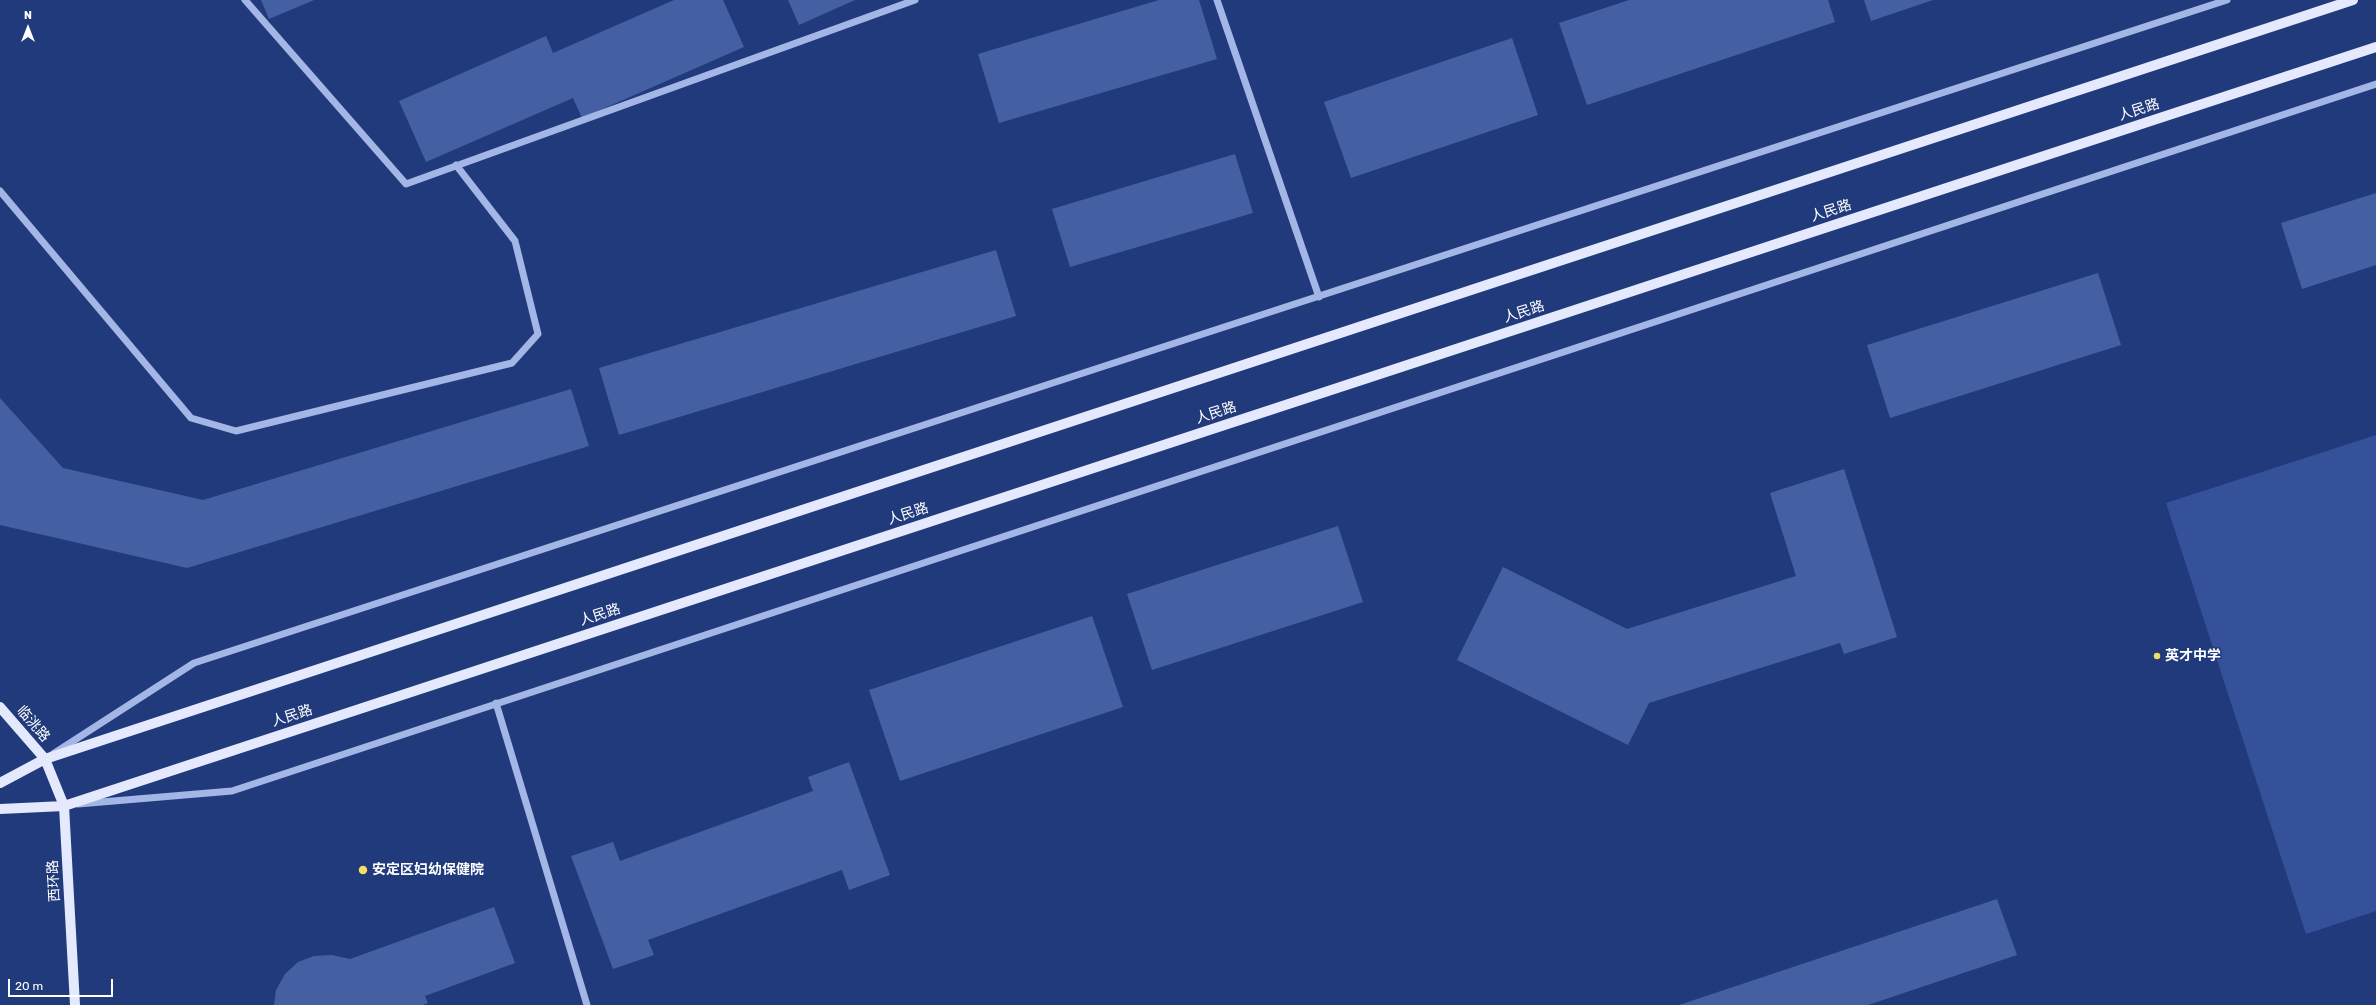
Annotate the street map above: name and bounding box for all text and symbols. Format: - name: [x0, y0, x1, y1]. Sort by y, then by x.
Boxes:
- north arrow: [8, 8, 48, 48]
- text: N: [24, 9, 32, 22]
- street label: 人民路: [2116, 96, 2162, 124]
- street label: 人民路: [1808, 197, 1854, 225]
- street label: 人民路: [1501, 298, 1547, 326]
- street label: 人民路: [1193, 399, 1239, 427]
- street label: 人民路: [885, 500, 931, 528]
- street label: 人民路: [577, 601, 623, 629]
- place label: 英才中学: [2165, 648, 2221, 664]
- marker: 英才中学: [2152, 651, 2162, 661]
- street label: 人民路: [269, 702, 315, 730]
- street label: 临洮路: [13, 703, 53, 745]
- street label: 西环路: [45, 860, 63, 902]
- place label: 安定区妇幼保健院: [372, 862, 484, 878]
- marker: 安定区妇幼保健院: [357, 864, 369, 876]
- scale bar: [10, 971, 115, 997]
- text: 20 m: [15, 979, 43, 993]

